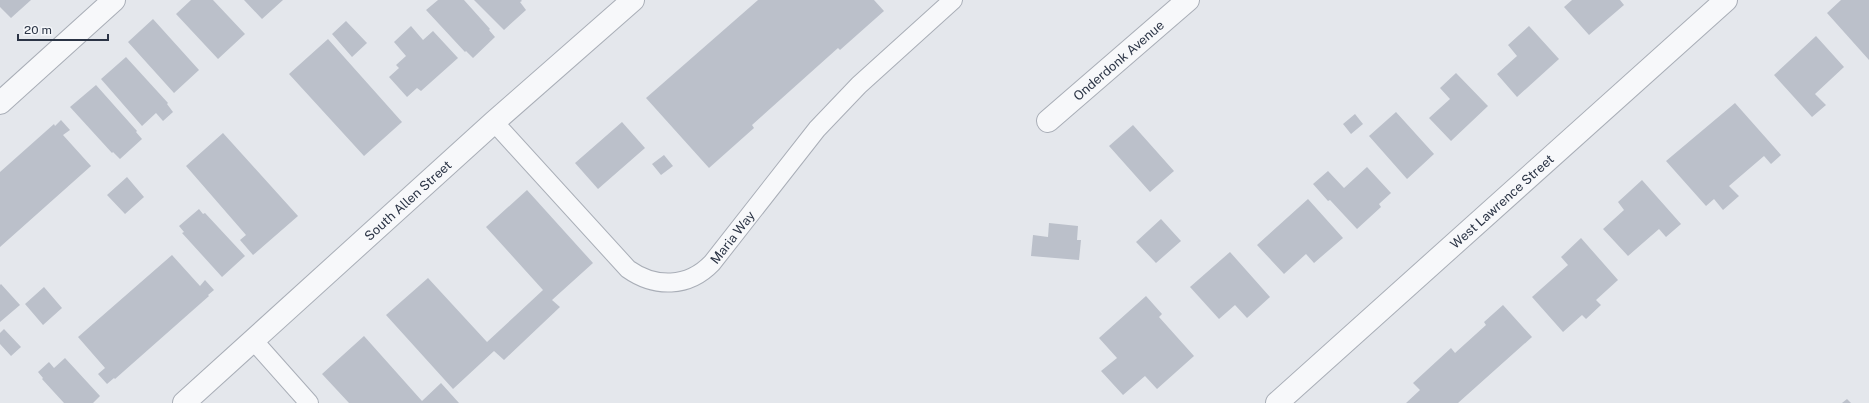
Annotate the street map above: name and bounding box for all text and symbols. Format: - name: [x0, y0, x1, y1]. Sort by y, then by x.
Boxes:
- scale bar: [18, 16, 108, 42]
- street label: Onderdonk Avenue: [1070, 17, 1167, 104]
- text: 20 m: [24, 23, 52, 37]
- street label: West Lawrence Street: [1447, 151, 1557, 252]
- street label: South Allen Street: [362, 157, 455, 244]
- street label: Maria Way: [707, 208, 758, 267]

